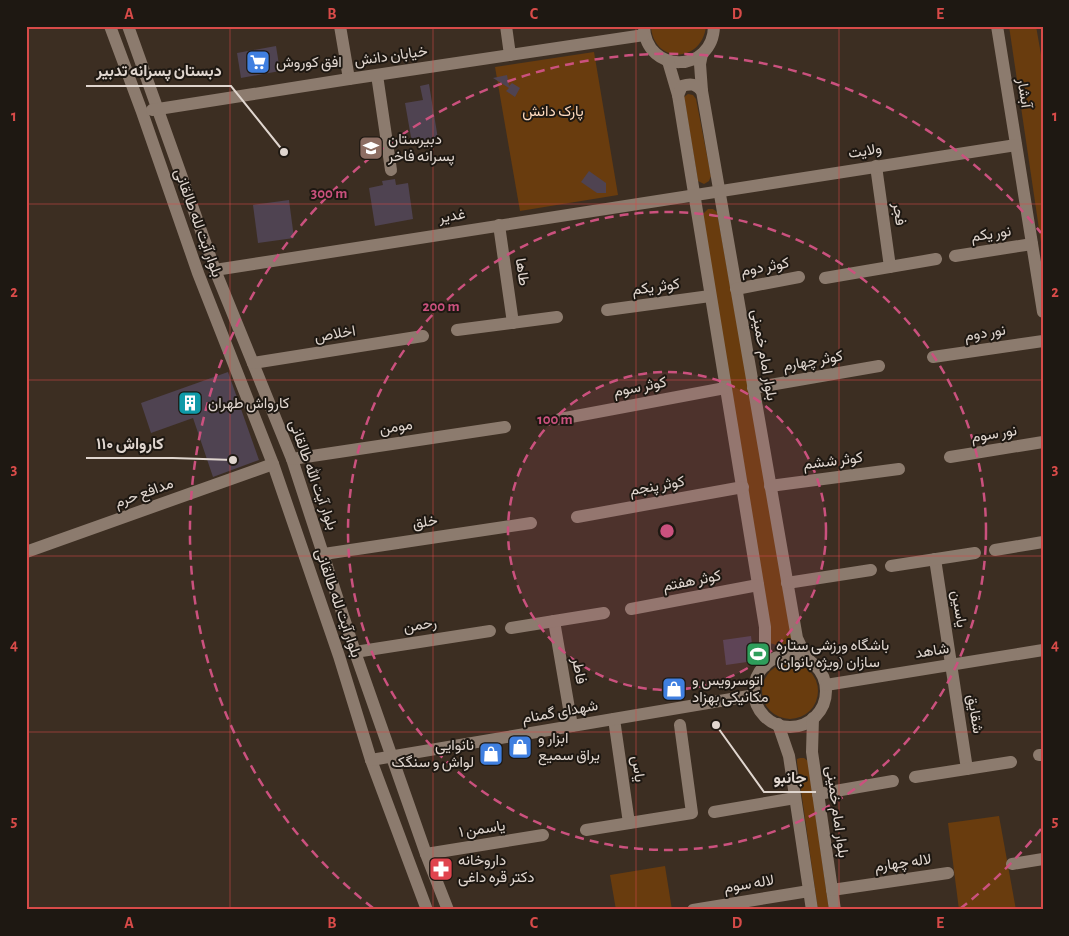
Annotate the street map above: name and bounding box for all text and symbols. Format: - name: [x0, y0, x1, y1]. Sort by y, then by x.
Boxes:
- text: A: [124, 6, 134, 22]
- text: B: [327, 6, 337, 22]
- text: C: [530, 6, 539, 22]
- text: D: [732, 6, 743, 22]
- text: E: [936, 6, 944, 22]
- street label: خیابان دانش: [353, 43, 429, 71]
- supermarket icon: افق کوروش: [245, 49, 271, 75]
- callout: دبستان پسرانه تدبیر: [86, 55, 231, 86]
- place label: افق کوروش: [276, 55, 342, 72]
- text: دبستان پسرانه تدبیر: [95, 63, 222, 82]
- street label: آبشار: [1013, 76, 1035, 110]
- park label: پارک دانش: [522, 104, 584, 121]
- text: 1: [11, 108, 17, 124]
- text: 1: [1052, 108, 1058, 124]
- place label: دبیرستان پسرانه فاخر: [387, 132, 455, 166]
- school or university icon: دبیرستان پسرانه فاخر: [358, 135, 384, 161]
- street label: ولایت: [847, 141, 883, 162]
- street label: بلوار آیت لله طالقانی: [170, 166, 226, 280]
- text: 300 m: [311, 186, 347, 201]
- street label: فجر: [889, 201, 908, 227]
- street label: غدیر: [437, 206, 467, 227]
- street label: نور یکم: [970, 223, 1012, 247]
- street label: کوثر دوم: [740, 255, 791, 281]
- street label: طاها: [513, 257, 531, 287]
- street label: کوثر یکم: [631, 276, 681, 300]
- text: 2: [10, 284, 18, 300]
- text: 2: [1051, 284, 1059, 300]
- text: 200 m: [422, 299, 460, 314]
- street label: بلوار امام خمینی: [747, 308, 779, 402]
- street label: نور دوم: [963, 322, 1007, 346]
- street label: اخلاص: [313, 323, 357, 347]
- street label: کوثر چهارم: [782, 348, 845, 376]
- street label: کوثر سوم: [612, 374, 668, 401]
- building icon: کارواش طهران: [177, 390, 203, 416]
- place label: کارواش طهران: [208, 396, 290, 413]
- text: 100 m: [537, 412, 573, 427]
- street label: بلوار آیت الله طالقانی: [284, 417, 342, 533]
- street label: مومن: [378, 417, 414, 439]
- street label: نور سوم: [970, 423, 1018, 447]
- callout: کارواش ۱۱۰: [86, 427, 173, 458]
- text: کارواش ۱۱۰: [96, 436, 164, 454]
- street label: کوثر ششم: [802, 450, 864, 474]
- text: 3: [11, 461, 18, 477]
- text: 3: [1052, 461, 1059, 477]
- street label: کوثر پنجم: [628, 474, 686, 500]
- street label: مدافع حرم: [113, 475, 176, 513]
- street label: خلق: [412, 513, 439, 533]
- centre of rings: [658, 522, 676, 540]
- street label: بلوار آیت لله طالقانی: [310, 546, 365, 660]
- street label: کوثر هفتم: [662, 568, 723, 596]
- street label: یاسین: [947, 589, 969, 629]
- street label: رحمن: [402, 615, 438, 637]
- text: 4: [10, 637, 18, 653]
- text: 4: [1051, 637, 1059, 653]
- place label: باشگاه ورزشی ستاره سازان (ویژه بانوان): [776, 638, 889, 671]
- sports icon: باشگاه ورزشی ستاره سازان (ویژه بانوان): [745, 641, 771, 667]
- street label: شاهد: [914, 641, 950, 661]
- street label: فاطر: [568, 656, 589, 686]
- place label: اتوسرویس و مکانیکی بهزاد: [692, 673, 769, 707]
- shop icon: اتوسرویس و مکانیکی بهزاد: [661, 676, 687, 702]
- street label: شقایق: [963, 693, 986, 735]
- street label: شهدای گمنام: [521, 698, 600, 728]
- place label: ابزار و يراق سميع: [538, 731, 600, 766]
- shop icon: ابزار و يراق سميع: [507, 734, 533, 760]
- place label: نانوایی لواش و سنگک: [392, 738, 474, 772]
- shop icon: نانوایی لواش و سنگک: [478, 741, 504, 767]
- street label: یاس: [627, 755, 647, 783]
- callout: جانبو: [764, 761, 816, 792]
- street label: بلوار امام خمینی: [821, 765, 851, 859]
- text: جانبو: [774, 770, 807, 788]
- text: 5: [11, 813, 18, 829]
- text: 5: [1052, 813, 1059, 829]
- street label: یاسمن ۱: [458, 818, 507, 842]
- street label: لاله چهارم: [874, 852, 933, 876]
- place label: داروخانه دکتر قره داغی: [458, 853, 534, 887]
- pharmacy icon: داروخانه دکتر قره داغی: [428, 856, 454, 882]
- street label: لاله سوم: [723, 873, 775, 897]
- text: A: [124, 915, 134, 931]
- text: B: [327, 915, 337, 931]
- text: C: [530, 915, 539, 931]
- text: D: [732, 915, 743, 931]
- text: E: [936, 915, 944, 931]

